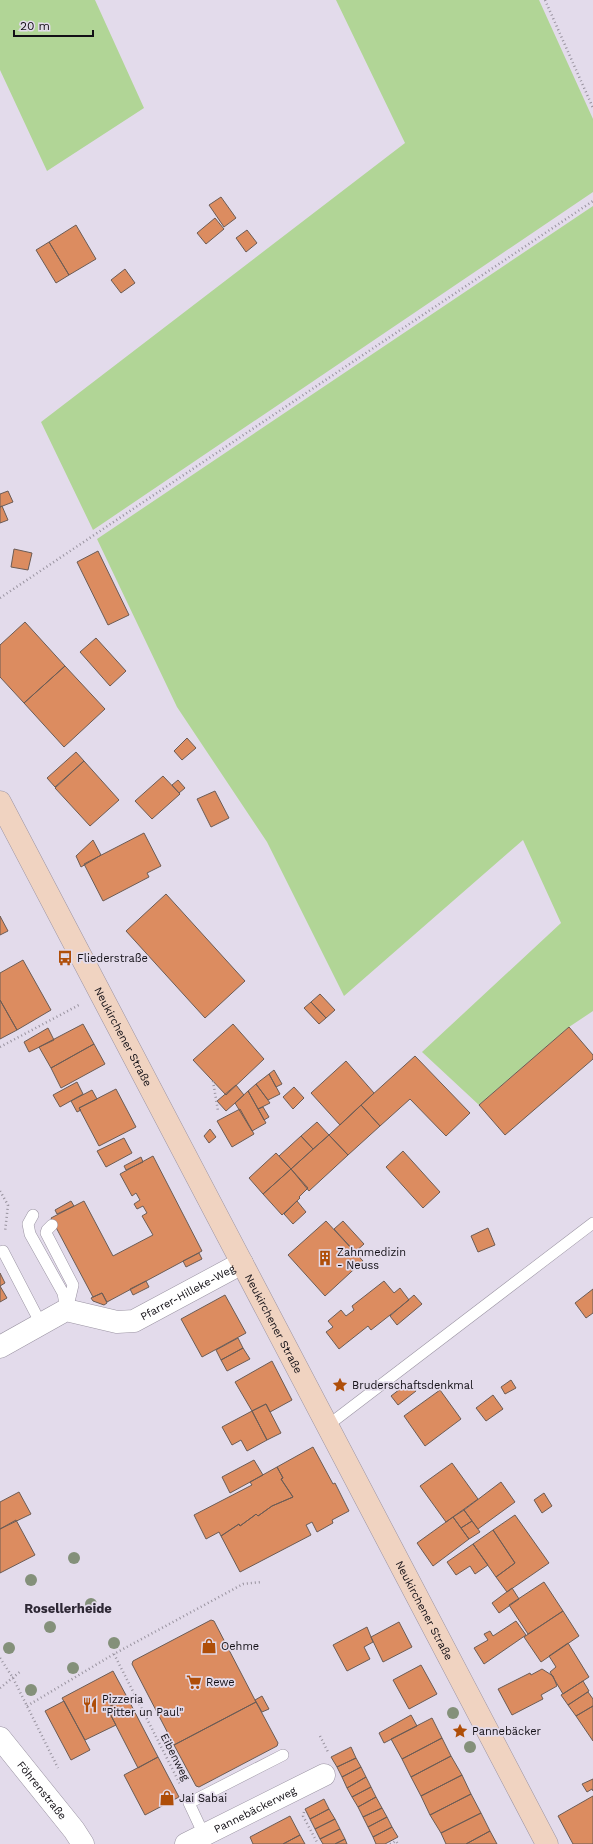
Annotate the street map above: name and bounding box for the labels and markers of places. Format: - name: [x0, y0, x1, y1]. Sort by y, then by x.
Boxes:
- bus stop icon: Fliederstraße: [56, 949, 74, 967]
- place label: Fliederstraße: [77, 952, 148, 965]
- place label: Zahnmedizin - Neuss: [337, 1246, 406, 1272]
- building icon: Zahnmedizin - Neuss: [316, 1249, 334, 1267]
- place icon: Bruderschaftsdenkmal: [331, 1376, 349, 1394]
- place label: Bruderschaftsdenkmal: [352, 1379, 474, 1392]
- shop icon: Oehme: [200, 1637, 218, 1655]
- place label: Oehme: [221, 1640, 259, 1653]
- supermarket icon: Rewe: [185, 1673, 203, 1691]
- place label: Rewe: [206, 1676, 235, 1689]
- place label: Pizzeria "Pitter un Paul": [102, 1693, 184, 1719]
- restaurant icon: Pizzeria "Pitter un Paul": [81, 1696, 99, 1714]
- place icon: Pannebäcker: [451, 1722, 469, 1740]
- place label: Pannebäcker: [472, 1725, 542, 1738]
- shop icon: Jai Sabai: [158, 1789, 176, 1807]
- place label: Jai Sabai: [179, 1792, 227, 1805]

